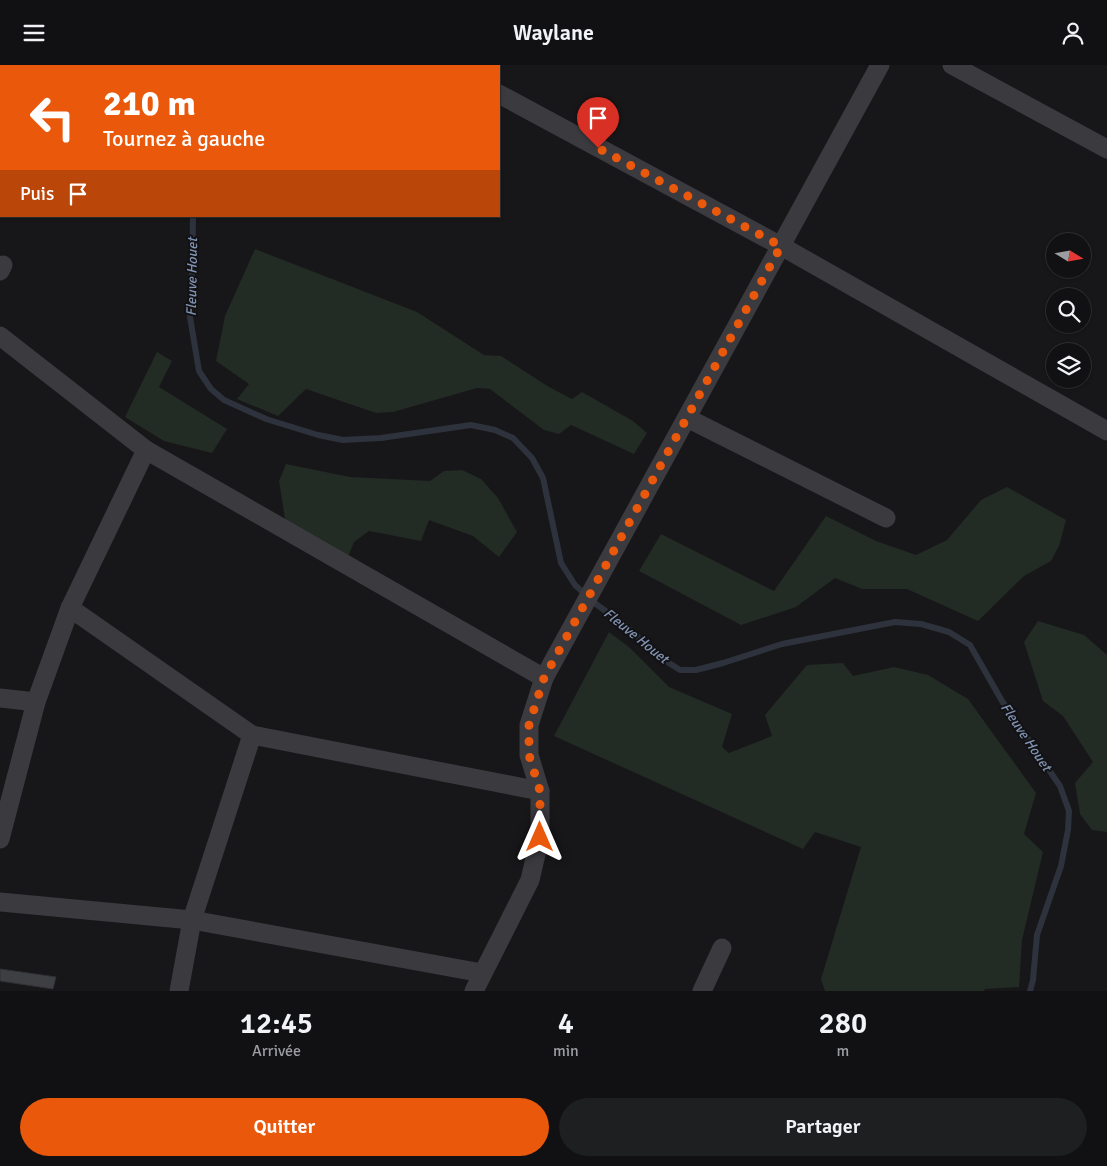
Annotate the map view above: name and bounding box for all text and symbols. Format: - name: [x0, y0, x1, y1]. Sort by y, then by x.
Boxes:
- icon: menu: [20, 19, 48, 47]
- text: Waylane: [513, 19, 594, 46]
- icon: person: [1059, 19, 1087, 47]
- text: 210 m: [103, 82, 196, 125]
- icon: left: [20, 85, 85, 150]
- pin: [577, 97, 619, 148]
- icon: arrive: [584, 104, 612, 132]
- text: Tournez à gauche: [103, 125, 265, 152]
- icon: arrive: [64, 180, 92, 208]
- text: Puis: [20, 182, 54, 206]
- north arrow: [1046, 233, 1091, 277]
- map controls: [1046, 233, 1091, 388]
- water label: Fleuve Houet: [183, 236, 201, 316]
- button: search: [1046, 288, 1091, 333]
- button: layers: [1046, 343, 1091, 388]
- water label: Fleuve Houet: [600, 605, 673, 669]
- water label: Fleuve Houet: [997, 700, 1056, 776]
- position arrow: [513, 810, 565, 862]
- text: 12:45: [240, 1005, 313, 1042]
- text: 4: [558, 1005, 574, 1042]
- text: 280: [819, 1005, 867, 1042]
- text: Arrivée: [252, 1041, 301, 1061]
- text: min: [553, 1041, 579, 1061]
- text: m: [836, 1041, 849, 1061]
- button: Quitter: [20, 1098, 549, 1156]
- button: Partager: [559, 1098, 1087, 1156]

